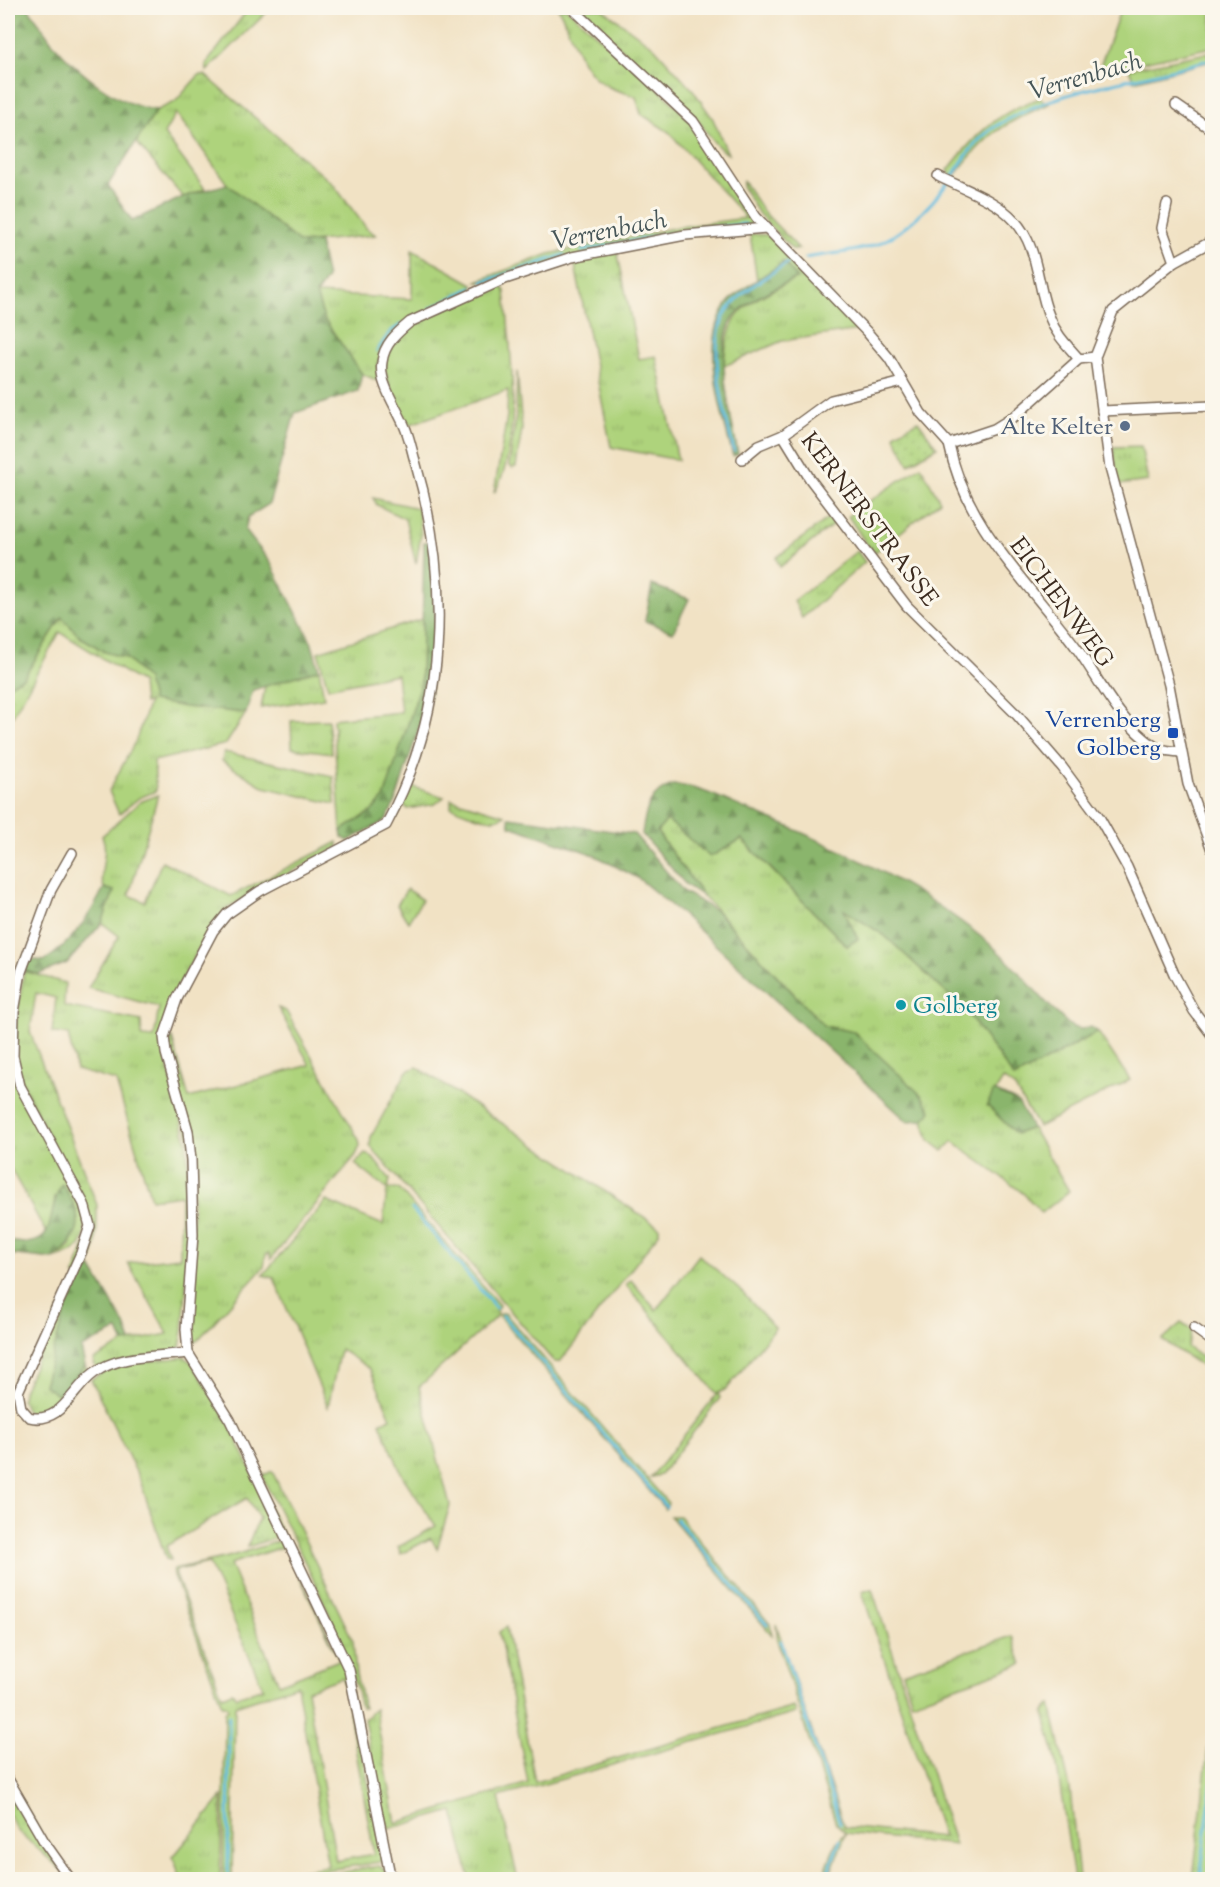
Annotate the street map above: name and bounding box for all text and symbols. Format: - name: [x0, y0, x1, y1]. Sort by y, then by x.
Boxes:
- water label: Verrenbach: [1025, 43, 1147, 111]
- water label: Verrenbach: [549, 202, 671, 261]
- place label: Alte Kelter: [1000, 411, 1113, 445]
- marker: Alte Kelter: [1118, 419, 1132, 433]
- street label: KERNERSTRASSE: [792, 426, 946, 615]
- street label: EICHENWEG: [1000, 531, 1121, 675]
- place label: Verrenberg Golberg: [1045, 704, 1161, 766]
- marker: Verrenberg Golberg: [1166, 726, 1180, 740]
- place label: Golberg: [913, 990, 998, 1024]
- marker: Golberg: [894, 998, 908, 1012]

